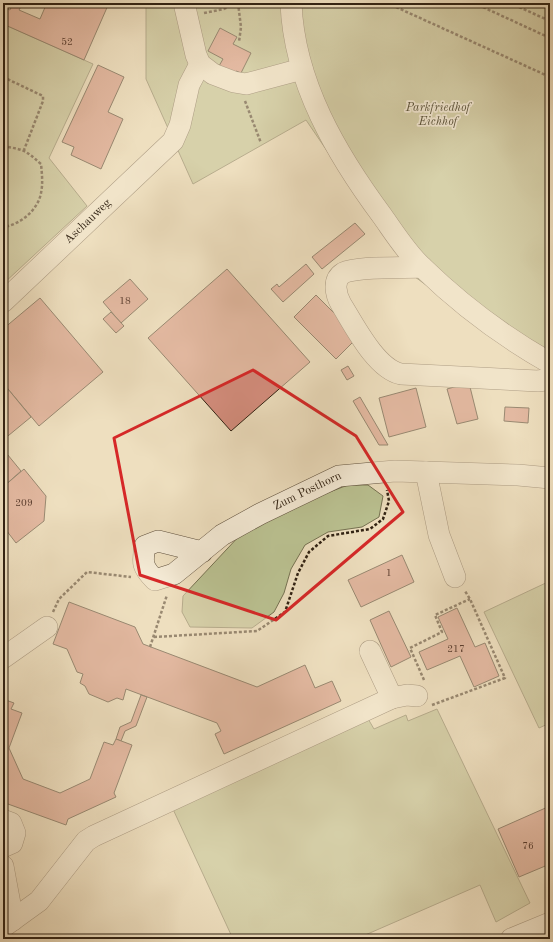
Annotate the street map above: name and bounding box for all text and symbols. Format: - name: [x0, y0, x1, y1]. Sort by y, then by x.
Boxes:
- house number: 52: [61, 37, 73, 47]
- park label: Parkfriedhof Eichhof: [405, 102, 472, 128]
- street label: Aschauweg: [62, 196, 114, 246]
- house number: 18: [119, 296, 131, 306]
- street label: Zum Posthorn: [272, 469, 344, 513]
- house number: 209: [15, 498, 33, 508]
- house number: 1: [386, 568, 392, 578]
- house number: 217: [447, 644, 465, 654]
- house number: 76: [522, 841, 534, 851]

